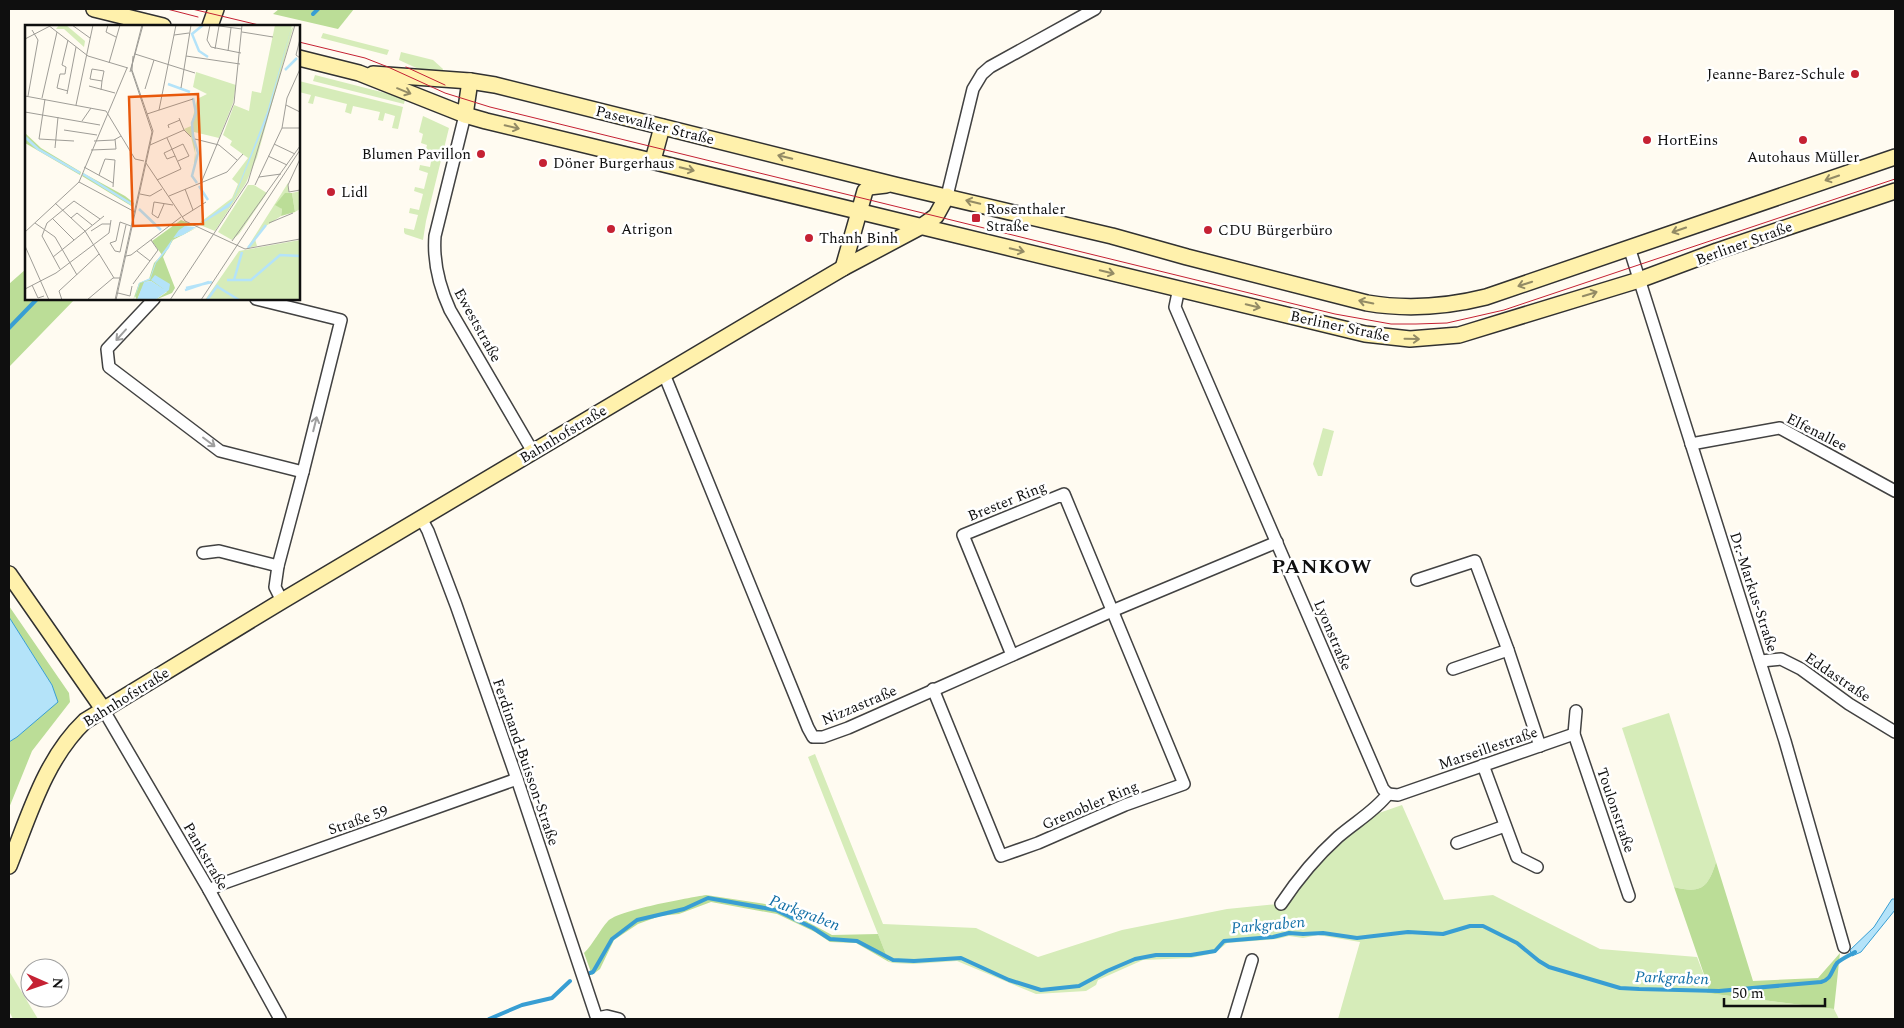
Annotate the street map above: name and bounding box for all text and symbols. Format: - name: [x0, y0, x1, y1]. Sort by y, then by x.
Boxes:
- inset map: [25, 25, 300, 300]
- place label: Jeanne-Barez-Schule: [1707, 63, 1845, 86]
- marker: Jeanne-Barez-Schule: [1849, 68, 1861, 80]
- one-way arrow: [396, 87, 412, 96]
- street label: Pasewalker Straße: [593, 100, 717, 151]
- one-way arrow: [504, 123, 520, 132]
- place label: HortEins: [1657, 129, 1718, 152]
- marker: HortEins: [1641, 134, 1653, 146]
- marker: Autohaus Müller: [1797, 134, 1809, 146]
- place label: Blumen Pavillon: [362, 143, 471, 166]
- place label: Autohaus Müller: [1747, 146, 1859, 169]
- marker: Blumen Pavillon: [475, 148, 487, 160]
- place label: Döner Burgerhaus: [553, 152, 675, 175]
- one-way arrow: [777, 152, 793, 161]
- marker: Döner Burgerhaus: [537, 157, 549, 169]
- one-way arrow: [679, 165, 695, 174]
- one-way arrow: [1825, 174, 1841, 183]
- place label: Lidl: [341, 181, 368, 204]
- marker: Lidl: [325, 186, 337, 198]
- one-way arrow: [965, 197, 981, 206]
- place label: Rosenthaler Straße: [986, 198, 1065, 238]
- marker: Rosenthaler Straße: [970, 212, 982, 224]
- street label: Berliner Straße: [1693, 215, 1796, 272]
- place label: Atrigon: [621, 218, 673, 241]
- place label: CDU Bürgerbüro: [1218, 219, 1333, 242]
- marker: Atrigon: [605, 223, 617, 235]
- marker: CDU Bürgerbüro: [1202, 224, 1214, 236]
- one-way arrow: [1671, 226, 1687, 235]
- place label: Thanh Binh: [819, 227, 899, 250]
- marker: Thanh Binh: [803, 232, 815, 244]
- one-way arrow: [1008, 246, 1024, 255]
- one-way arrow: [1099, 268, 1115, 277]
- one-way arrow: [1518, 280, 1533, 289]
- street label: Eweststraße: [448, 284, 507, 366]
- one-way arrow: [1581, 289, 1597, 299]
- one-way arrow: [1359, 297, 1375, 306]
- one-way arrow: [1244, 302, 1260, 311]
- street label: Berliner Straße: [1288, 305, 1392, 348]
- one-way arrow: [115, 328, 127, 341]
- one-way arrow: [1404, 334, 1420, 344]
- street label: Bahnhofstraße: [515, 399, 611, 470]
- street label: Elfenallee: [1782, 407, 1851, 458]
- one-way arrow: [311, 417, 320, 433]
- one-way arrow: [202, 437, 215, 448]
- street label: Brester Ring: [964, 475, 1050, 528]
- street label: Dr.-Markus-Straße: [1723, 529, 1784, 655]
- district label: PANKOW: [1271, 552, 1373, 582]
- street label: Lyonstraße: [1307, 596, 1358, 674]
- street label: Eddastraße: [1800, 647, 1875, 708]
- street label: Bahnhofstraße: [79, 662, 174, 733]
- street label: Ferdinand-Buisson-Straße: [486, 676, 565, 849]
- street label: Nizzastraße: [818, 679, 901, 732]
- street label: Marseillestraße: [1435, 721, 1541, 776]
- street label: Toulonstraße: [1590, 765, 1641, 856]
- street label: Grenobler Ring: [1038, 775, 1142, 836]
- street label: Straße 59: [325, 799, 391, 841]
- street label: Pankstraße: [177, 818, 234, 894]
- water label: Parkgraben: [766, 888, 844, 938]
- water label: Parkgraben: [1230, 910, 1307, 940]
- north arrow: [20, 958, 70, 1008]
- water label: Parkgraben: [1635, 965, 1710, 991]
- scale bar: [1724, 976, 1825, 1008]
- text: N: [47, 977, 68, 990]
- text: 50 m: [1732, 982, 1764, 1005]

